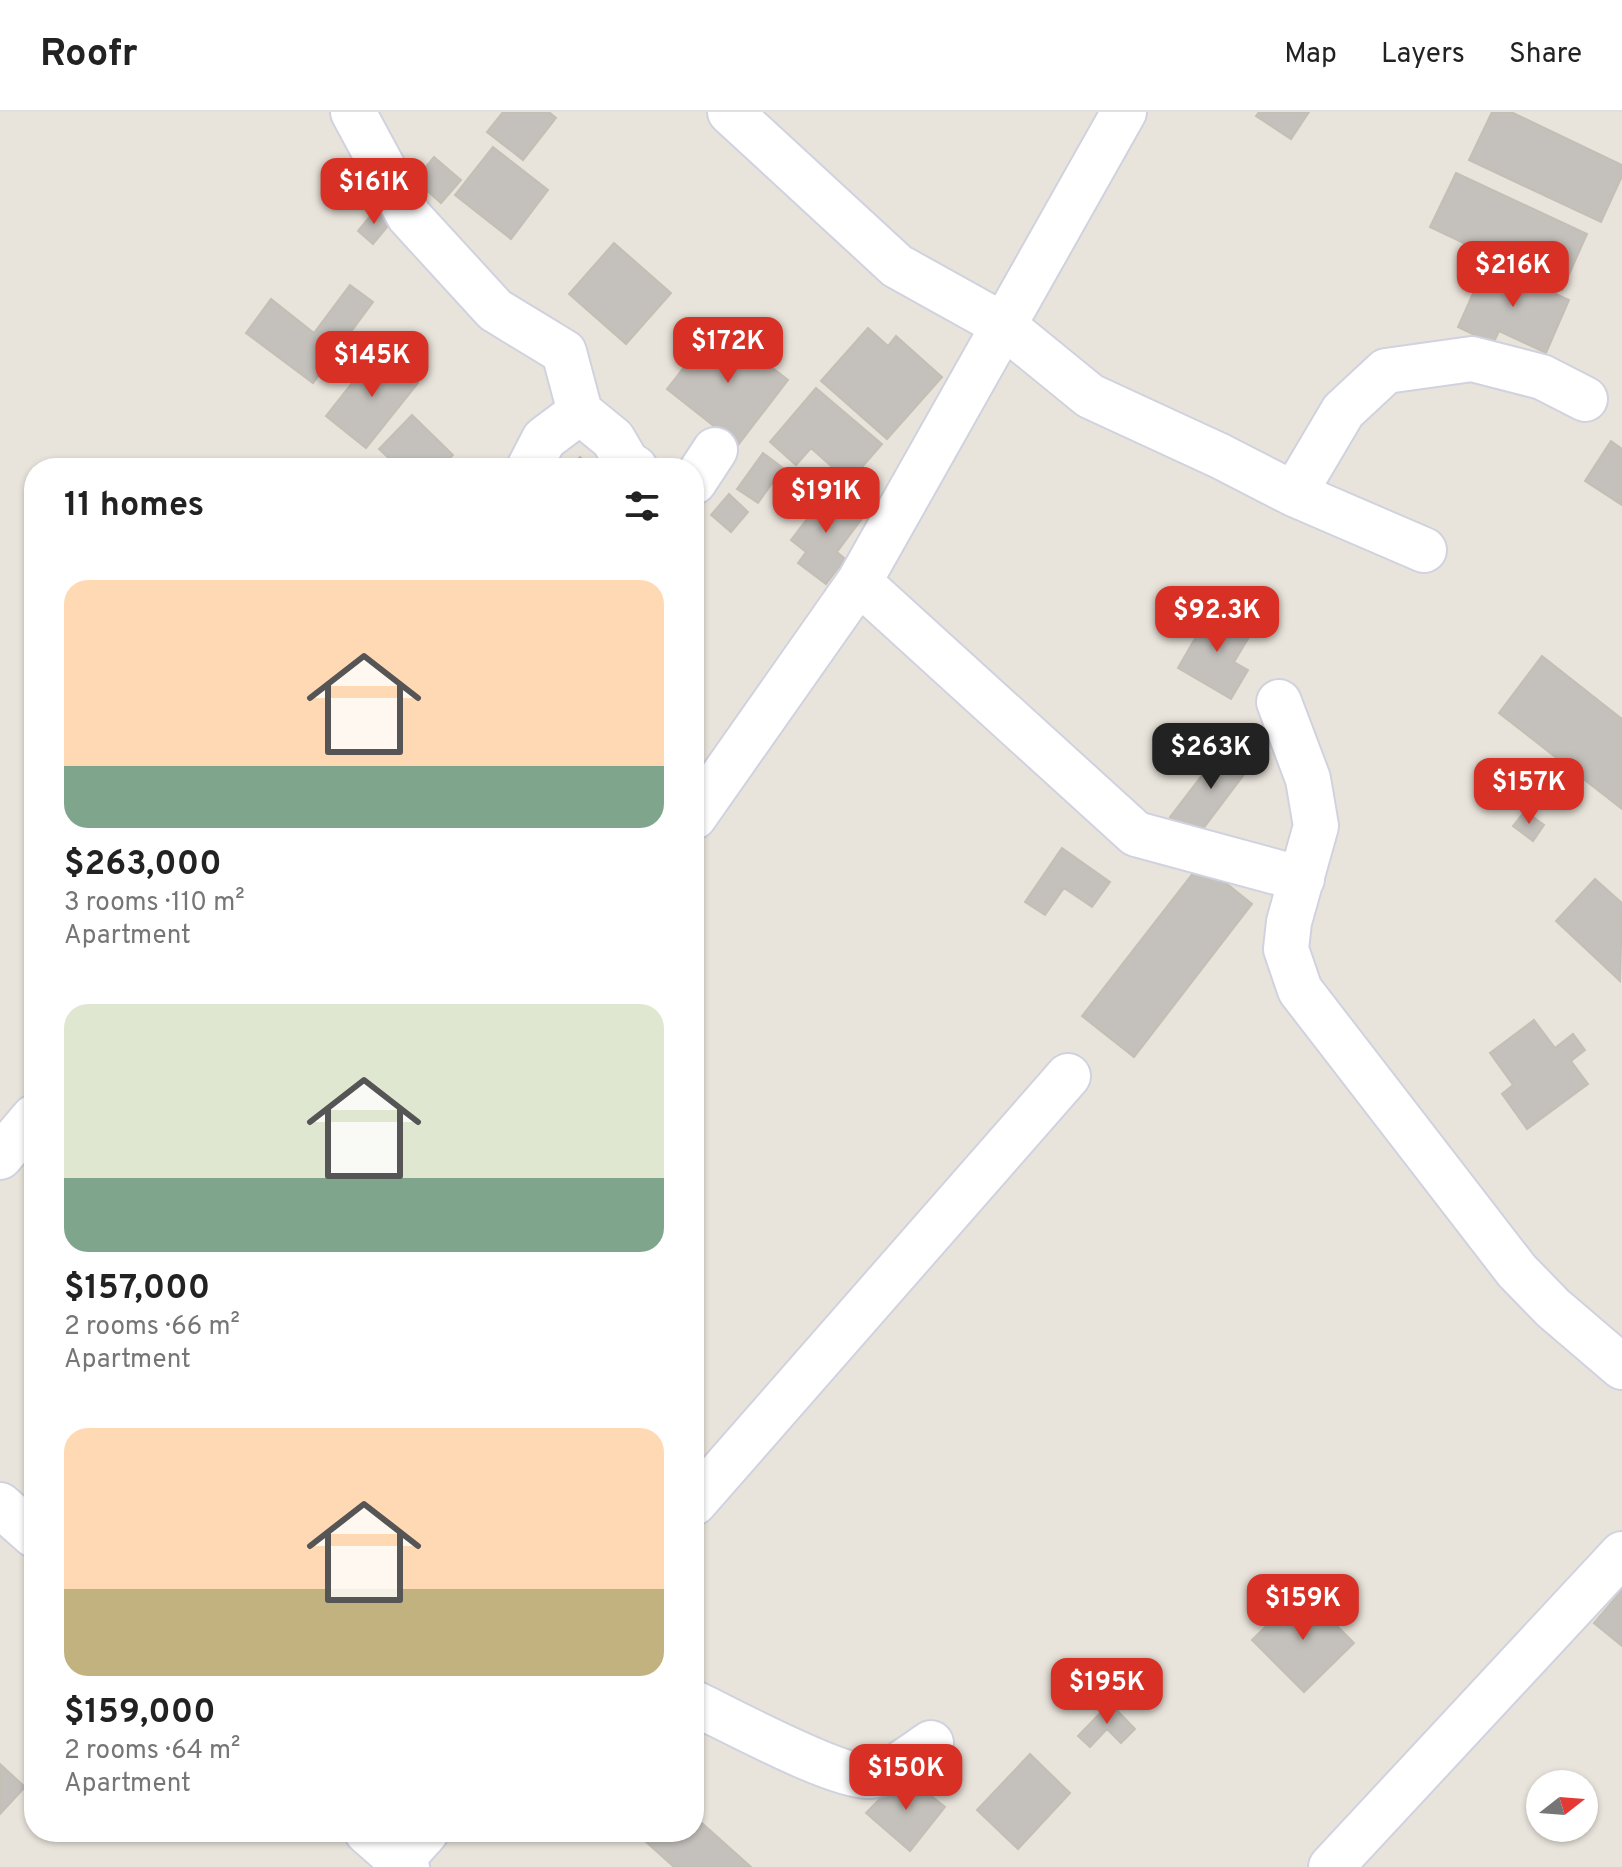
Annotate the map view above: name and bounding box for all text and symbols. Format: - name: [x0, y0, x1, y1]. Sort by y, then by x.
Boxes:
- text: Roofr: [40, 31, 138, 80]
- text: Map: [1284, 37, 1337, 73]
- text: Layers: [1381, 37, 1465, 73]
- text: Share: [1509, 37, 1582, 73]
- pin: $161K: [318, 158, 430, 226]
- text: $161K: [339, 167, 409, 200]
- pin: $216K: [1457, 241, 1569, 309]
- text: $216K: [1475, 250, 1551, 283]
- pin: $172K: [672, 317, 784, 385]
- text: $172K: [691, 326, 765, 359]
- pin: $145K: [316, 331, 428, 399]
- text: $145K: [333, 340, 411, 373]
- pin: $191K: [770, 467, 882, 535]
- text: $191K: [791, 476, 861, 509]
- icon: filters: [620, 484, 664, 528]
- text: 11 homes: [64, 485, 204, 528]
- pin: $92.3K: [1152, 586, 1282, 654]
- text: $92.3K: [1173, 595, 1261, 628]
- icon: home: [292, 632, 436, 776]
- pin: $263K: [1155, 723, 1267, 791]
- text: $263K: [1170, 732, 1252, 765]
- pin: $157K: [1473, 758, 1585, 826]
- text: $157K: [1492, 767, 1566, 800]
- text: $263,000: [64, 844, 222, 887]
- text: 3 rooms · 110 m²: [64, 887, 245, 920]
- text: Apartment: [64, 920, 191, 953]
- icon: home: [292, 1056, 436, 1200]
- text: $157,000: [64, 1268, 210, 1311]
- text: 2 rooms · 66 m²: [64, 1311, 240, 1344]
- text: Apartment: [64, 1344, 191, 1377]
- icon: home: [292, 1480, 436, 1624]
- pin: $159K: [1247, 1574, 1359, 1642]
- text: $159K: [1265, 1583, 1341, 1616]
- pin: $195K: [1051, 1658, 1163, 1726]
- text: $195K: [1069, 1667, 1145, 1700]
- text: $159,000: [64, 1692, 216, 1735]
- text: 2 rooms · 64 m²: [64, 1735, 240, 1768]
- pin: $150K: [850, 1744, 962, 1812]
- text: $150K: [867, 1753, 945, 1786]
- text: Apartment: [64, 1768, 191, 1801]
- north arrow: [1526, 1770, 1598, 1842]
- map controls: [1526, 1770, 1598, 1842]

